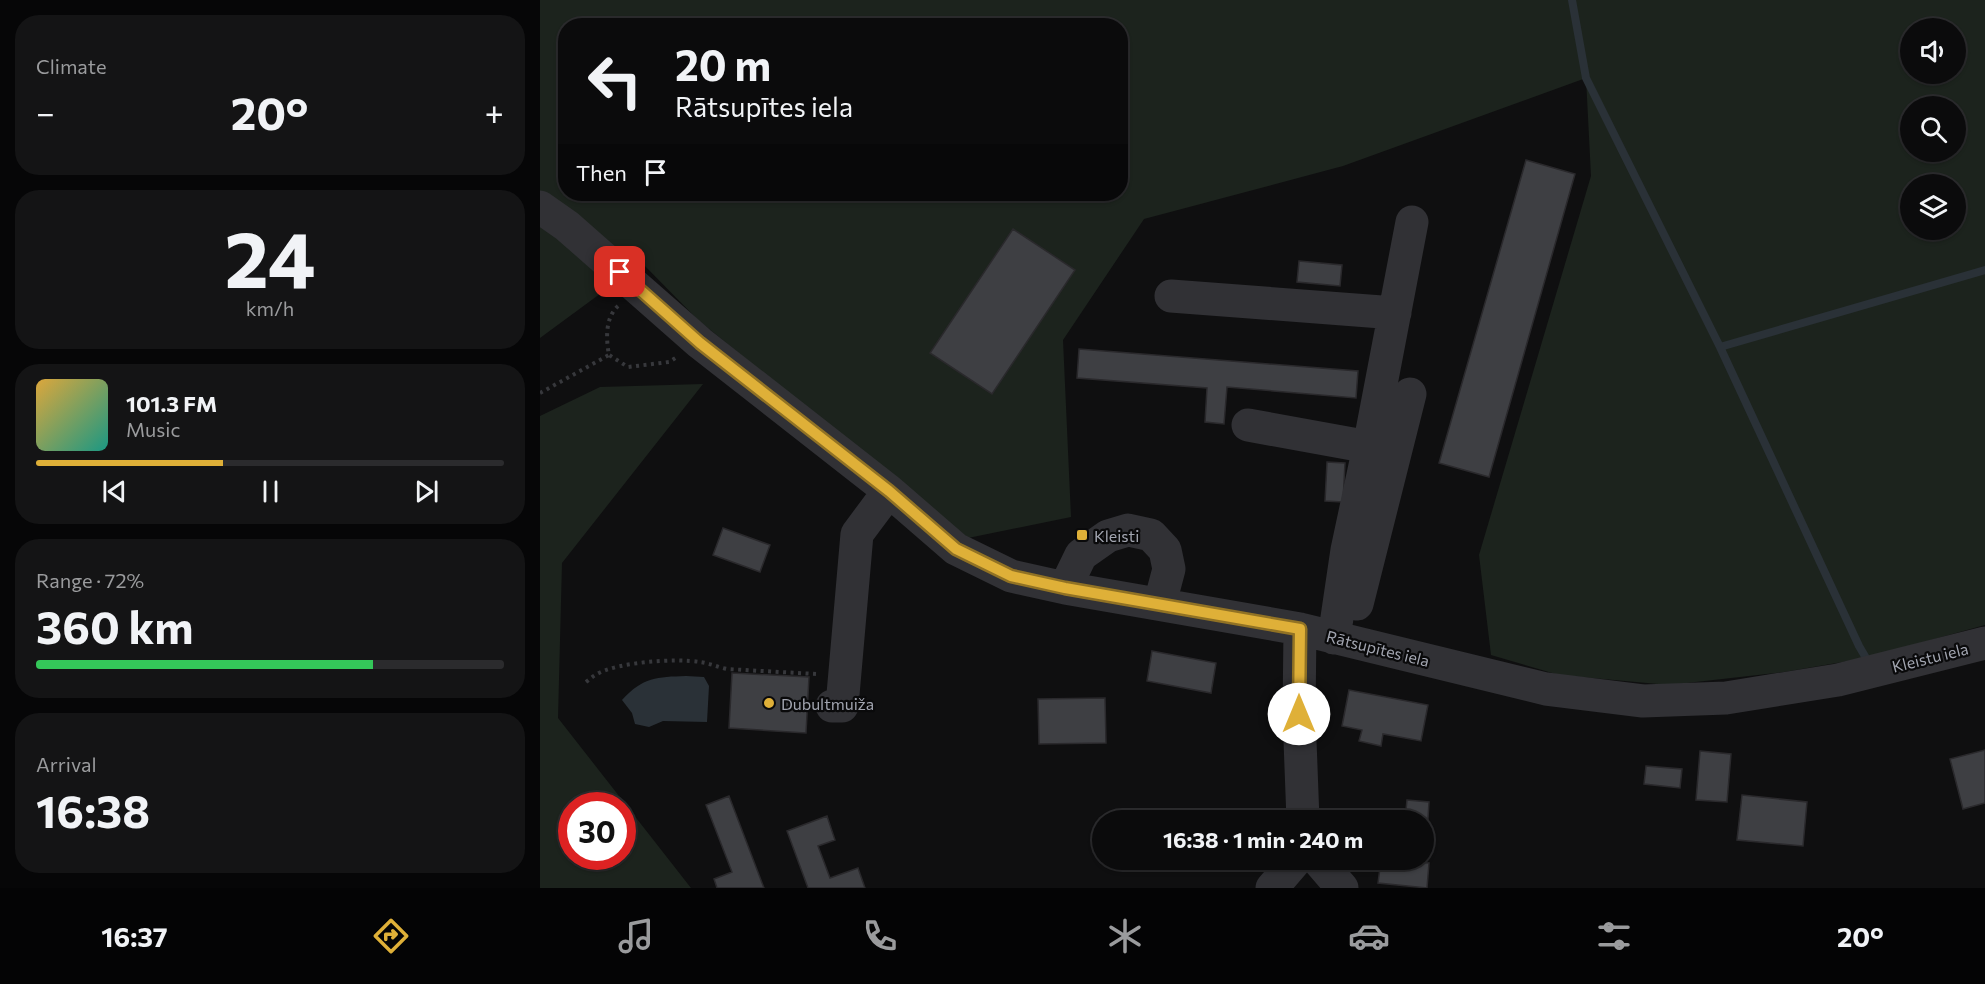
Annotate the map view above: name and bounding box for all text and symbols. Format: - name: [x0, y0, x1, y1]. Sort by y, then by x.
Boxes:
- map controls: [1900, 18, 1966, 240]
- button: sound: [1900, 18, 1966, 84]
- text: 20 m: [675, 38, 771, 90]
- icon: left: [576, 42, 654, 120]
- text: Climate: [36, 54, 106, 78]
- text: 20°: [231, 84, 309, 139]
- text: Rātsupītes iela: [675, 90, 853, 123]
- text: −: [36, 91, 55, 132]
- text: +: [485, 91, 504, 132]
- button: search: [1900, 96, 1966, 162]
- icon: arrive: [639, 156, 672, 189]
- text: Then: [576, 159, 627, 186]
- button: layers: [1900, 174, 1966, 240]
- text: 24: [224, 209, 316, 304]
- pin: [594, 246, 645, 297]
- icon: arrive: [603, 255, 636, 288]
- text: km/h: [246, 296, 294, 320]
- text: 101.3 FM: [126, 390, 217, 417]
- text: Music: [126, 417, 180, 441]
- icon: previous: [98, 475, 131, 508]
- icon: pause: [254, 475, 287, 508]
- icon: next: [410, 475, 443, 508]
- place label: Kleisti: [1094, 526, 1139, 545]
- marker: Kleisti: [1075, 528, 1089, 542]
- text: Range · 72%: [36, 568, 144, 592]
- text: 360 km: [36, 598, 194, 653]
- street label: Rātsupītes iela: [1324, 626, 1432, 670]
- street label: Kleistu iela: [1890, 638, 1970, 676]
- position arrow: [1267, 682, 1331, 746]
- place label: Dubultmuiža: [781, 694, 874, 713]
- marker: Dubultmuiža: [762, 696, 776, 710]
- text: Arrival: [36, 752, 97, 776]
- text: 16:38: [36, 782, 150, 837]
- speed limit sign: 30: [558, 792, 636, 870]
- text: 16:38 · 1 min · 240 m: [1163, 826, 1363, 853]
- icon: directions: [370, 915, 412, 957]
- icon: music: [615, 915, 657, 957]
- icon: phone: [859, 915, 901, 957]
- icon: climate: [1104, 915, 1146, 957]
- icon: car: [1348, 915, 1390, 957]
- icon: filters: [1593, 915, 1635, 957]
- text: 16:37: [101, 920, 168, 953]
- text: 20°: [1837, 920, 1884, 953]

